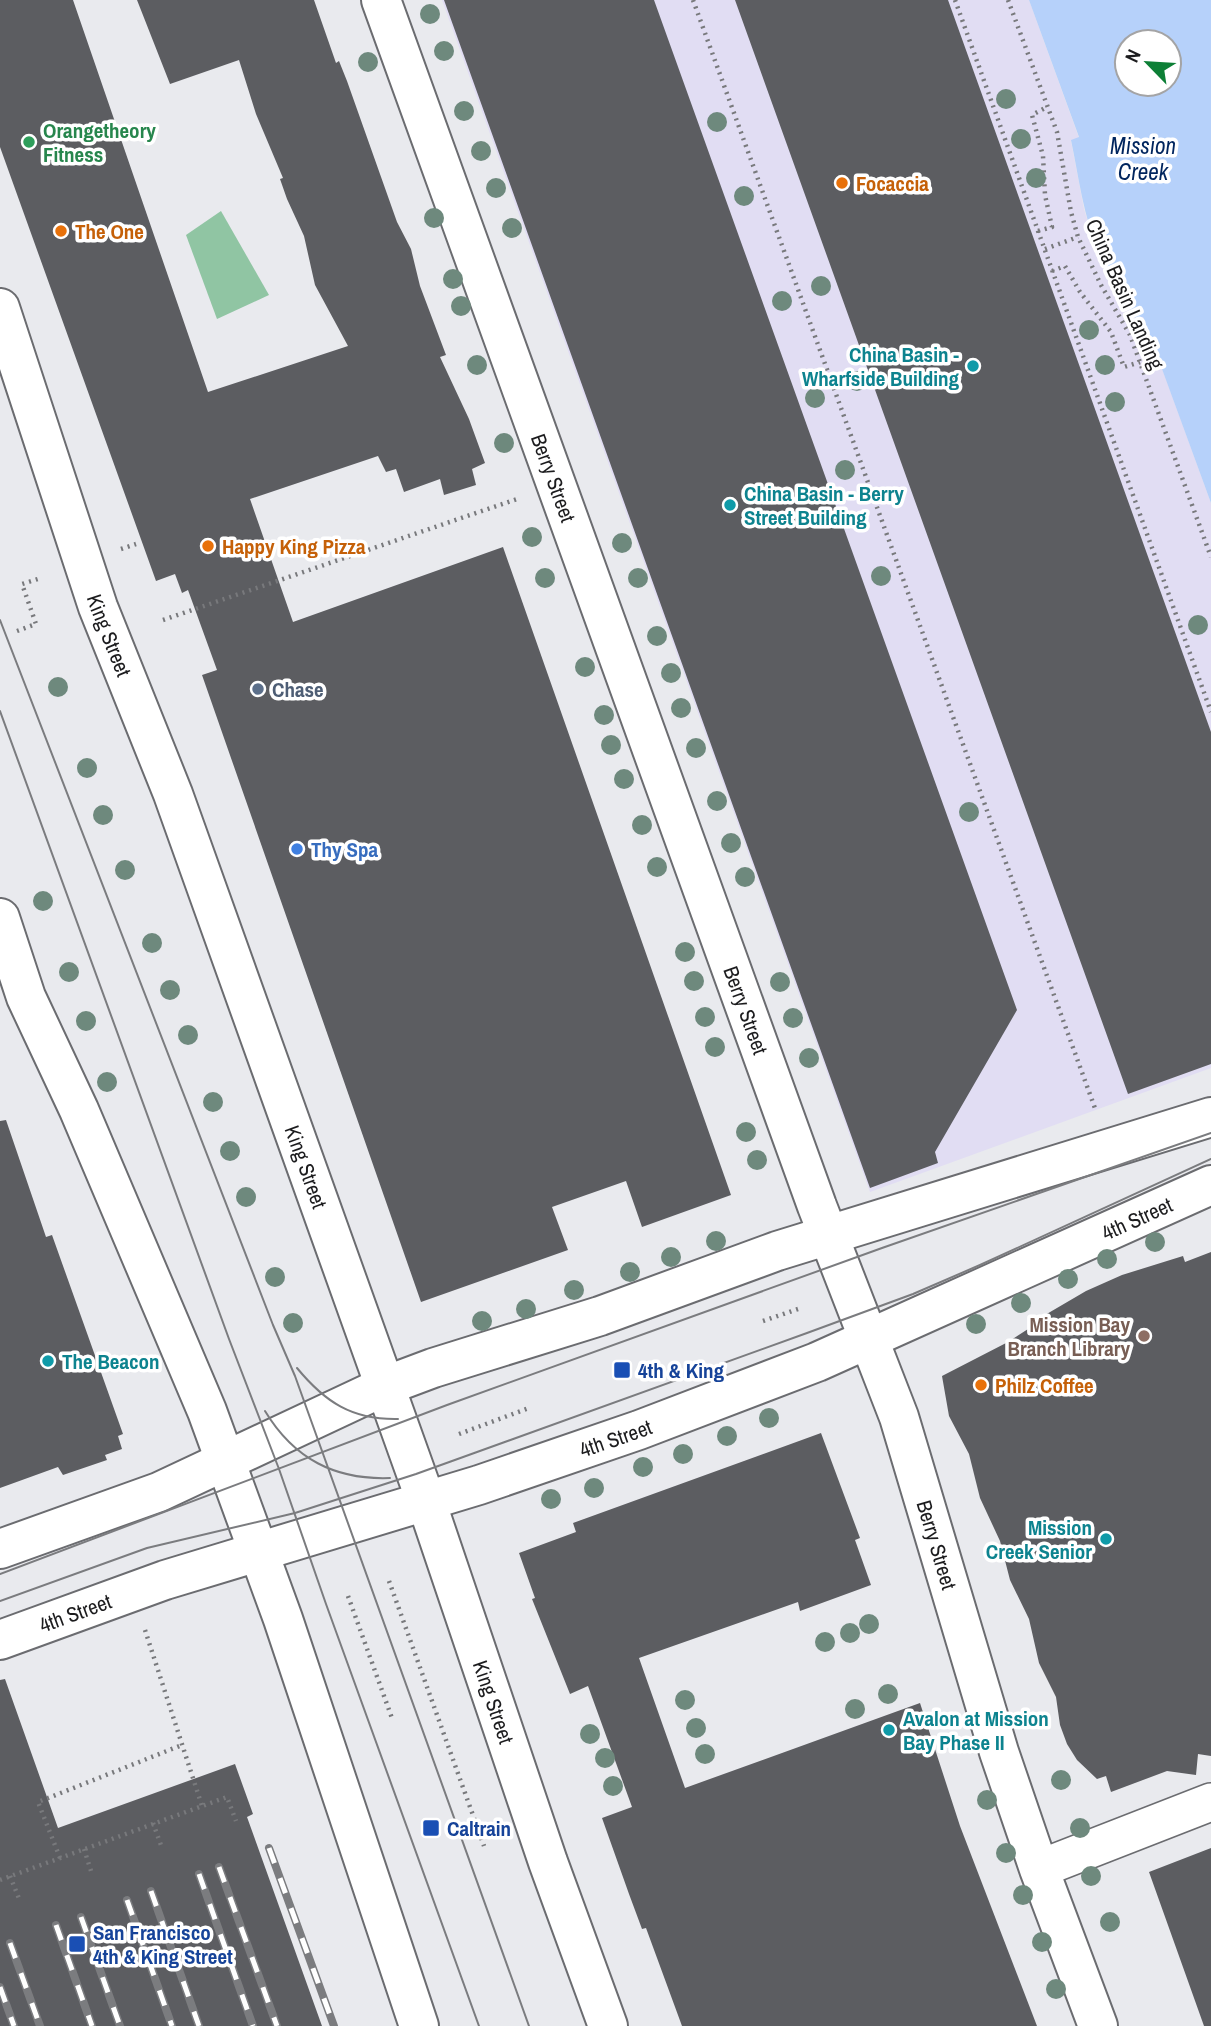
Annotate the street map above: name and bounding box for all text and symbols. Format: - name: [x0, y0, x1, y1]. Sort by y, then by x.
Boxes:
- north arrow: [1113, 28, 1183, 98]
- text: N: [1118, 45, 1147, 66]
- place label: Orangetheory Fitness: [43, 116, 156, 169]
- water label: Mission Creek: [1110, 130, 1176, 187]
- marker: Orangetheory Fitness: [21, 134, 37, 150]
- place label: Focaccia: [856, 169, 929, 198]
- marker: Focaccia: [834, 175, 850, 191]
- street label: China Basin Landing: [1079, 214, 1171, 374]
- place label: The One: [75, 217, 144, 246]
- marker: The One: [53, 223, 69, 239]
- place label: China Basin - Wharfside Building: [802, 340, 959, 393]
- marker: China Basin - Wharfside Building: [965, 358, 981, 374]
- street label: Berry Street: [524, 430, 583, 526]
- place label: China Basin - Berry Street Building: [744, 479, 904, 532]
- marker: China Basin - Berry Street Building: [722, 497, 738, 513]
- place label: Happy King Pizza: [222, 532, 366, 561]
- marker: Happy King Pizza: [200, 538, 216, 554]
- street label: King Street: [80, 590, 139, 681]
- place label: Chase: [272, 675, 324, 704]
- marker: Chase: [250, 681, 266, 697]
- place label: Thy Spa: [311, 835, 378, 864]
- marker: Thy Spa: [289, 841, 305, 857]
- street label: Berry Street: [717, 962, 775, 1058]
- street label: King Street: [278, 1121, 335, 1212]
- street label: 4th Street: [1097, 1190, 1177, 1247]
- place label: Mission Bay Branch Library: [1008, 1310, 1130, 1363]
- marker: Mission Bay Branch Library: [1136, 1328, 1152, 1344]
- place label: The Beacon: [62, 1347, 160, 1376]
- marker: The Beacon: [40, 1353, 56, 1369]
- place label: 4th & King: [638, 1356, 725, 1385]
- marker: 4th & King: [612, 1360, 632, 1380]
- place label: Philz Coffee: [995, 1371, 1094, 1400]
- marker: Philz Coffee: [973, 1377, 989, 1393]
- street label: 4th Street: [575, 1412, 656, 1464]
- street label: Berry Street: [910, 1496, 964, 1593]
- place label: Mission Creek Senior: [986, 1513, 1092, 1566]
- marker: Mission Creek Senior: [1098, 1531, 1114, 1547]
- street label: 4th Street: [35, 1586, 115, 1639]
- street label: King Street: [466, 1656, 521, 1747]
- place label: Avalon at Mission Bay Phase II: [903, 1704, 1049, 1757]
- marker: Avalon at Mission Bay Phase II: [881, 1722, 897, 1738]
- place label: Caltrain: [447, 1814, 511, 1843]
- marker: Caltrain: [421, 1818, 441, 1838]
- place label: San Francisco 4th & King Street: [93, 1918, 233, 1971]
- marker: San Francisco 4th & King Street: [67, 1934, 87, 1954]

